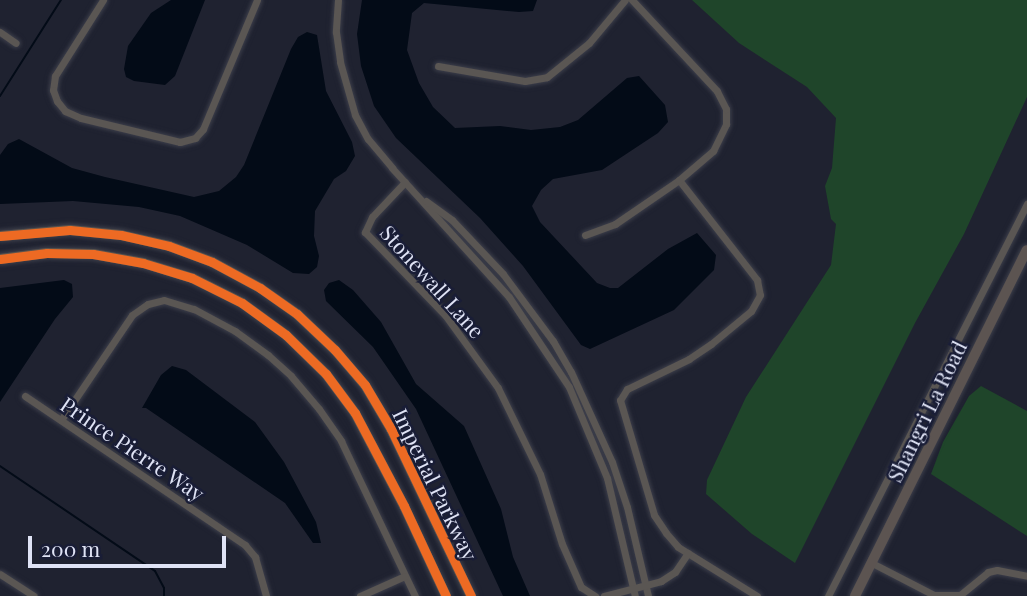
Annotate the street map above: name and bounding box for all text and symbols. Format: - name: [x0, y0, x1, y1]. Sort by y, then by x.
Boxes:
- street label: Stonewall Lane: [376, 219, 490, 343]
- street label: Shangri La Road: [881, 336, 971, 486]
- street label: Prince Pierre Way: [56, 390, 210, 506]
- street label: Imperial Parkway: [388, 404, 484, 564]
- scale bar: [32, 522, 229, 566]
- text: 200 m: [41, 534, 100, 562]

